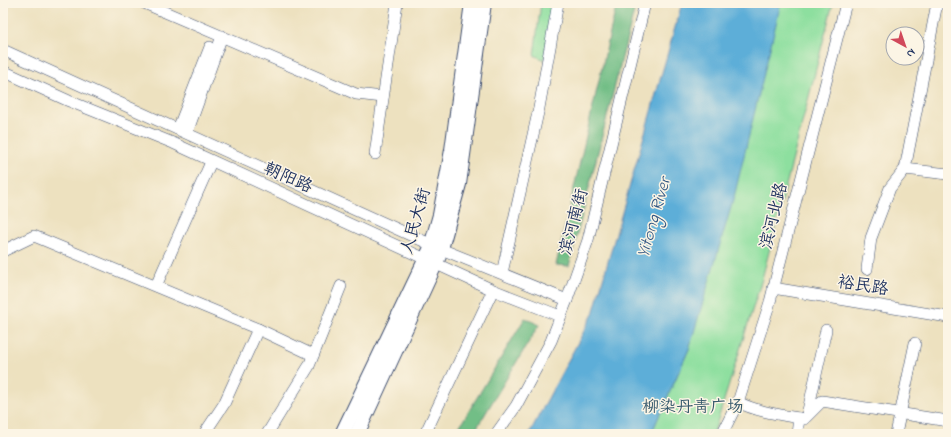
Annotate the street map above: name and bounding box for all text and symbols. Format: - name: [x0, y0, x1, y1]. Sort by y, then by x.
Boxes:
- north arrow: [885, 26, 925, 66]
- text: N: [903, 44, 919, 61]
- street label: 朝阳路: [260, 156, 316, 200]
- water label: Yitong River: [631, 172, 680, 261]
- street label: 滨河北路: [754, 180, 794, 252]
- street label: 人民大街: [395, 185, 437, 257]
- street label: 滨河南街: [553, 186, 595, 258]
- street label: 裕民路: [836, 270, 890, 302]
- park label: 柳染丹青广场: [642, 395, 744, 420]

